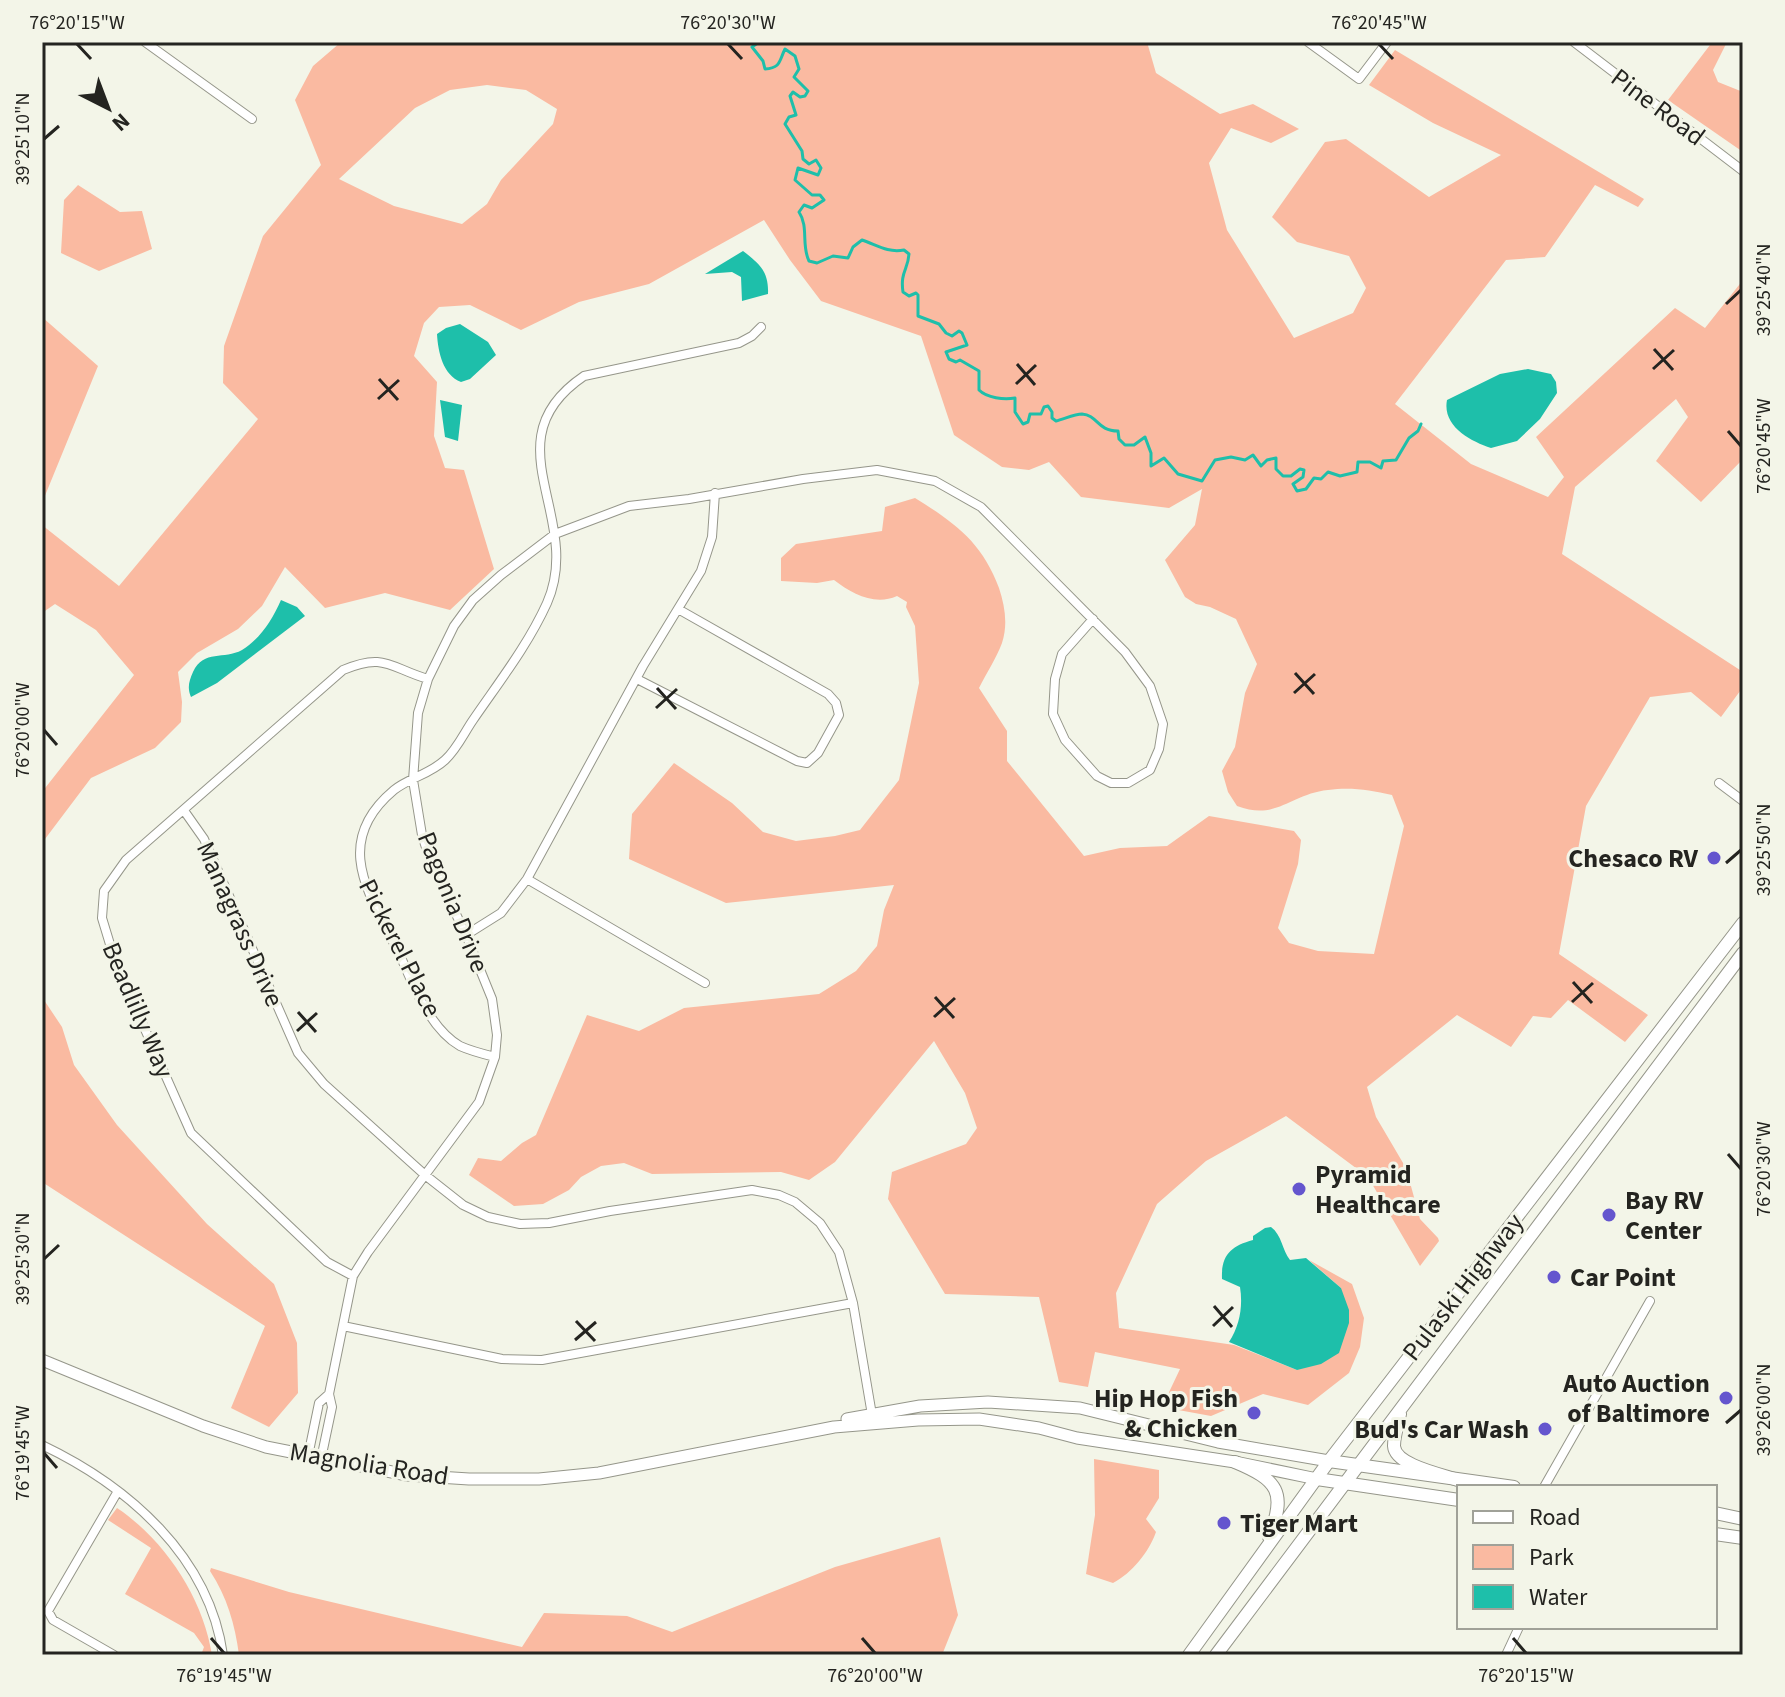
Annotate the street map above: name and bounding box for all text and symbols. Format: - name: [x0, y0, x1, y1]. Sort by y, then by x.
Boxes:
- text: 76°20'15"W: [29, 9, 125, 37]
- text: 76°20'30"W: [680, 9, 776, 37]
- text: 76°20'45"W: [1331, 9, 1427, 37]
- street label: Pine Road: [1603, 59, 1713, 155]
- north arrow: [68, 68, 148, 148]
- text: 39°25'10"N: [9, 93, 37, 185]
- text: N: [105, 105, 137, 139]
- text: 39°25'40"N: [1750, 244, 1778, 336]
- text: 76°20'45"W: [1750, 398, 1778, 494]
- text: 76°20'00"W: [9, 682, 37, 778]
- text: 39°25'50"N: [1750, 804, 1778, 896]
- street label: Pagonia Drive: [408, 826, 498, 978]
- street label: Managrass Drive: [187, 835, 293, 1013]
- place label: Chesaco RV: [1568, 840, 1699, 877]
- marker: Chesaco RV: [1705, 849, 1723, 867]
- street label: Pickerel Place: [349, 873, 451, 1023]
- street label: Beadlilly Way: [93, 936, 183, 1084]
- text: 76°20'30"W: [1750, 1121, 1778, 1217]
- place label: Pyramid Healthcare: [1315, 1156, 1441, 1223]
- marker: Pyramid Healthcare: [1290, 1180, 1308, 1198]
- place label: Bay RV Center: [1625, 1182, 1704, 1249]
- street label: Pulaski Highway: [1394, 1205, 1532, 1369]
- marker: Bay RV Center: [1600, 1206, 1618, 1224]
- text: 39°25'30"N: [9, 1213, 37, 1305]
- place label: Car Point: [1570, 1259, 1676, 1296]
- marker: Car Point: [1545, 1268, 1563, 1286]
- text: 39°26'00"N: [1750, 1364, 1778, 1456]
- place label: Auto Auction of Baltimore: [1562, 1365, 1710, 1432]
- place label: Hip Hop Fish & Chicken: [1094, 1380, 1238, 1447]
- marker: Auto Auction of Baltimore: [1717, 1389, 1735, 1407]
- marker: Hip Hop Fish & Chicken: [1245, 1404, 1263, 1422]
- text: 76°19'45"W: [9, 1405, 37, 1501]
- place label: Bud's Car Wash: [1354, 1411, 1529, 1448]
- marker: Bud's Car Wash: [1536, 1420, 1554, 1438]
- street label: Magnolia Road: [287, 1433, 451, 1495]
- legend: [1457, 1485, 1717, 1629]
- text: Road: [1529, 1500, 1581, 1535]
- place label: Tiger Mart: [1240, 1505, 1358, 1542]
- marker: Tiger Mart: [1215, 1514, 1233, 1532]
- text: Park: [1529, 1540, 1574, 1575]
- text: Water: [1529, 1580, 1588, 1615]
- text: 76°19'45"W: [176, 1662, 272, 1690]
- text: 76°20'00"W: [827, 1662, 923, 1690]
- text: 76°20'15"W: [1478, 1662, 1574, 1690]

